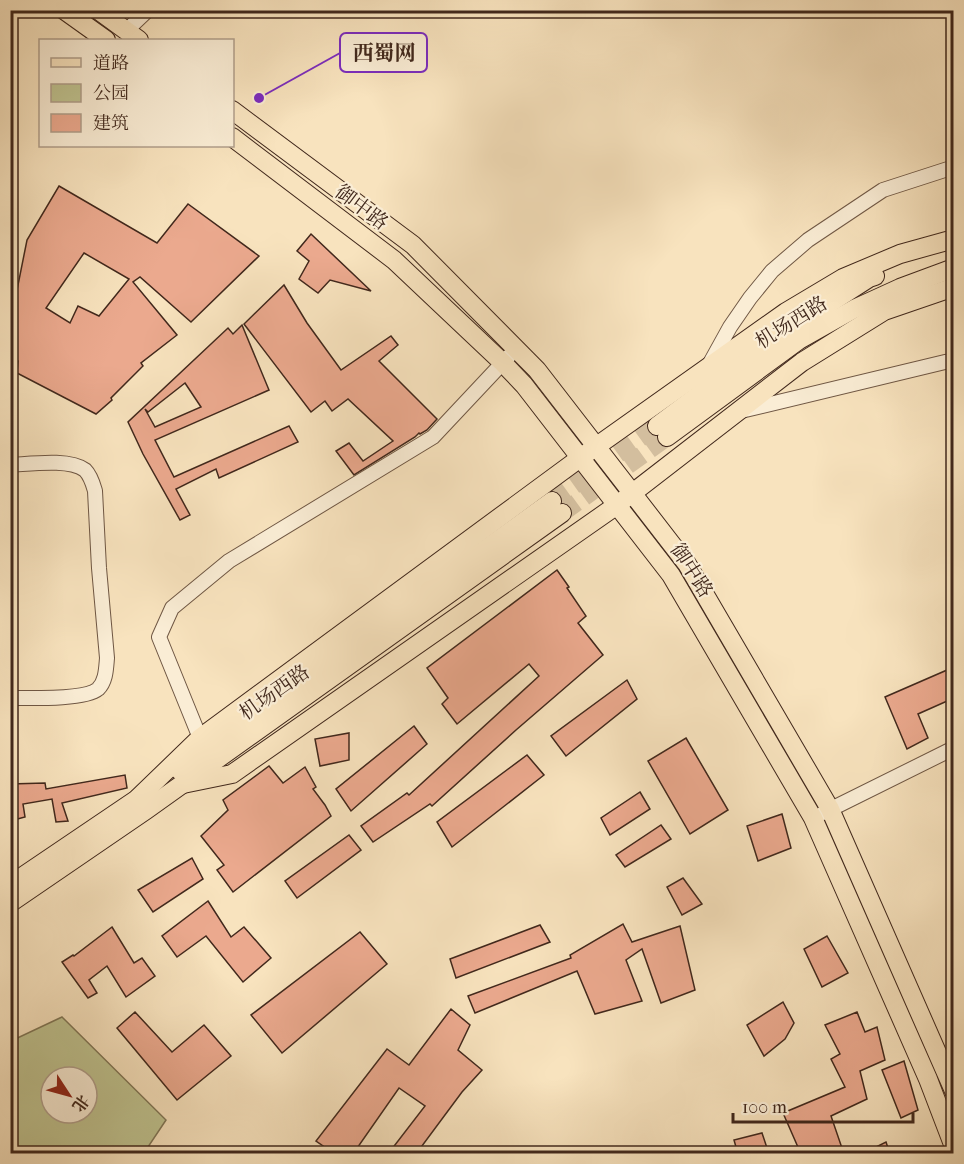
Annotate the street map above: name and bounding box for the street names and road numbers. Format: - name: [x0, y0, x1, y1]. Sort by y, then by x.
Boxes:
- street label: 御中路: [331, 180, 393, 235]
- street label: 机场西路: [751, 291, 831, 353]
- street label: 御中路: [666, 539, 718, 602]
- street label: 机场西路: [235, 660, 314, 725]

